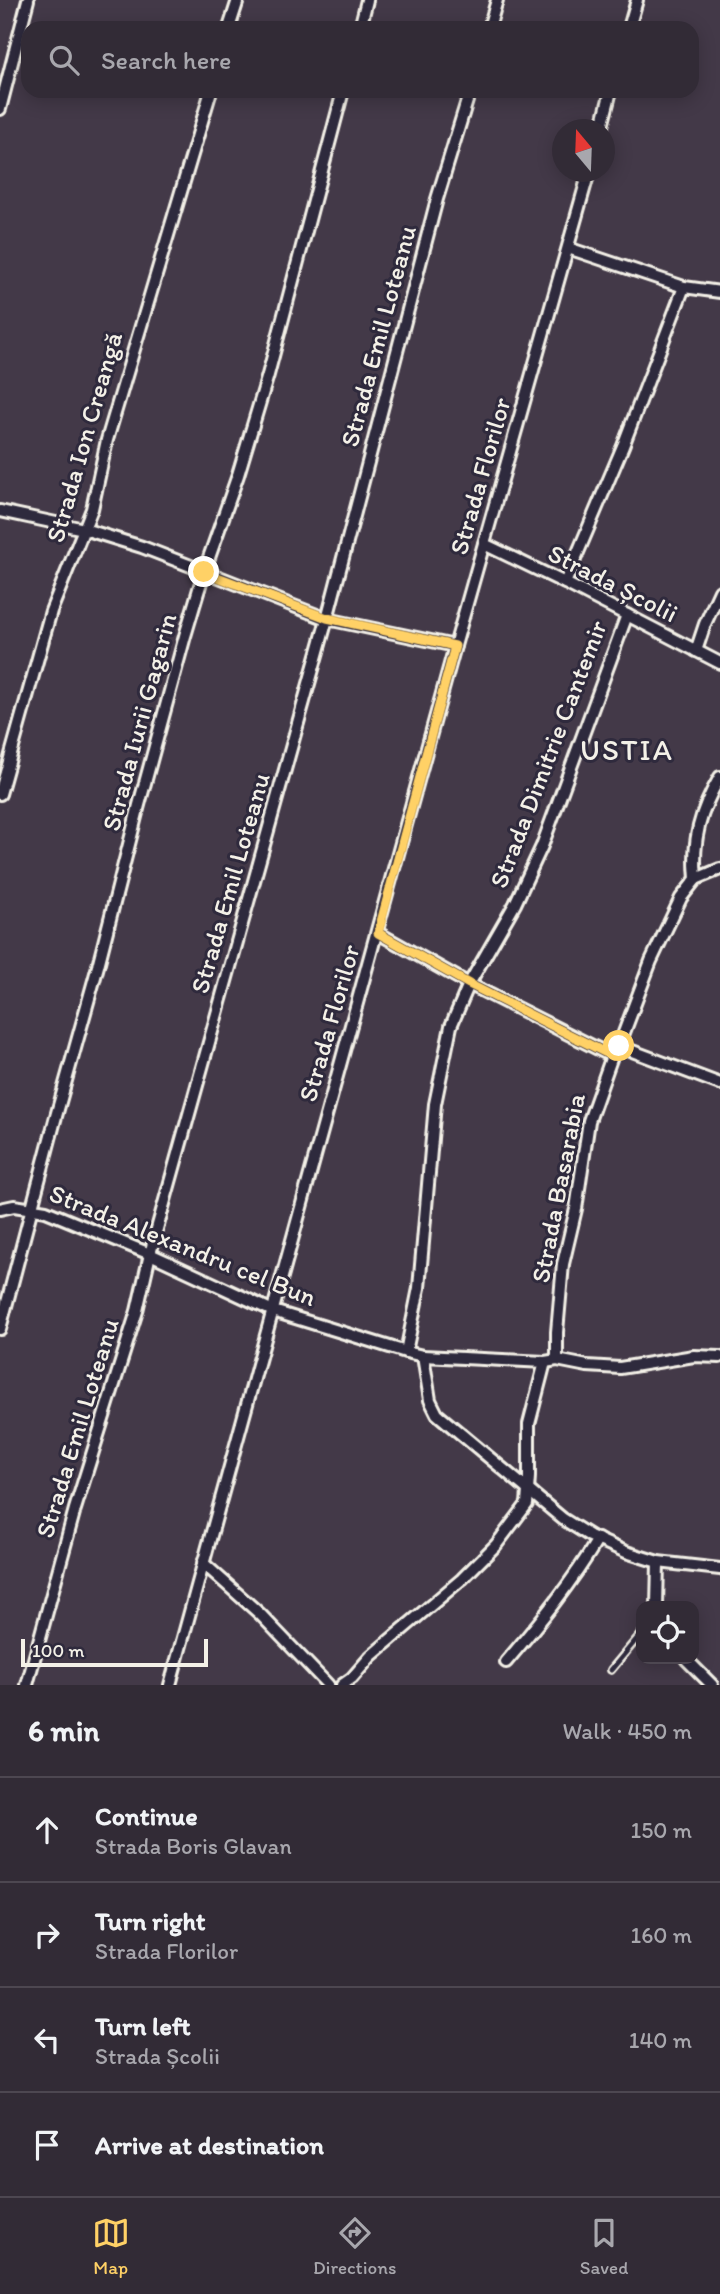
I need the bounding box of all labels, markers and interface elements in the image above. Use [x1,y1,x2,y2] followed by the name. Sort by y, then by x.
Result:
[21,21,699,98] search box
[45,41,83,79] icon: search
[101,44,231,76] text: Search here
[552,119,615,182] north arrow
[333,222,423,450] street label: Strada Emil Loteanu
[39,328,129,546] street label: Strada Ion Creangă
[442,393,518,558] street label: Strada Florilor
[543,537,683,629] street label: Strada Școlii
[188,556,219,587] route end
[95,609,184,834] street label: Strada Iurii Gagarin
[482,615,614,892] street label: Strada Dimitrie Cantemir
[580,731,674,768] district label: USTIA
[183,769,277,997] street label: Strada Emil Loteanu
[291,940,367,1105] street label: Strada Florilor
[603,1030,634,1061] route start
[524,1090,592,1285] street label: Strada Basarabia
[45,1177,321,1313] street label: Strada Alexandru cel Bun
[28,1314,126,1542] street label: Strada Emil Loteanu
[636,1601,699,1664] map controls
[636,1601,699,1664] button: locate
[21,1636,208,1668] scale bar
[32,1639,84,1662] text: 100 m
[28,1712,100,1749] text: 6 min
[562,1717,692,1745] text: Walk · 450 m
[95,1800,198,1832] text: Continue
[28,1811,66,1849] icon: ahead
[631,1816,692,1844] text: 150 m
[95,1832,292,1860] text: Strada Boris Glavan
[95,1905,206,1937] text: Turn right
[28,1916,66,1954] icon: right
[630,1921,692,1949] text: 160 m
[95,1937,238,1965] text: Strada Florilor
[95,2010,191,2042] text: Turn left
[28,2021,66,2059] icon: left
[629,2026,692,2054] text: 140 m
[95,2042,220,2070] text: Strada Școlii
[28,2126,66,2164] icon: arrive
[95,2129,324,2161] text: Arrive at destination
[92,2214,130,2279] tab: Map
[313,2214,397,2279] tab: Directions
[580,2214,628,2279] tab: Saved

